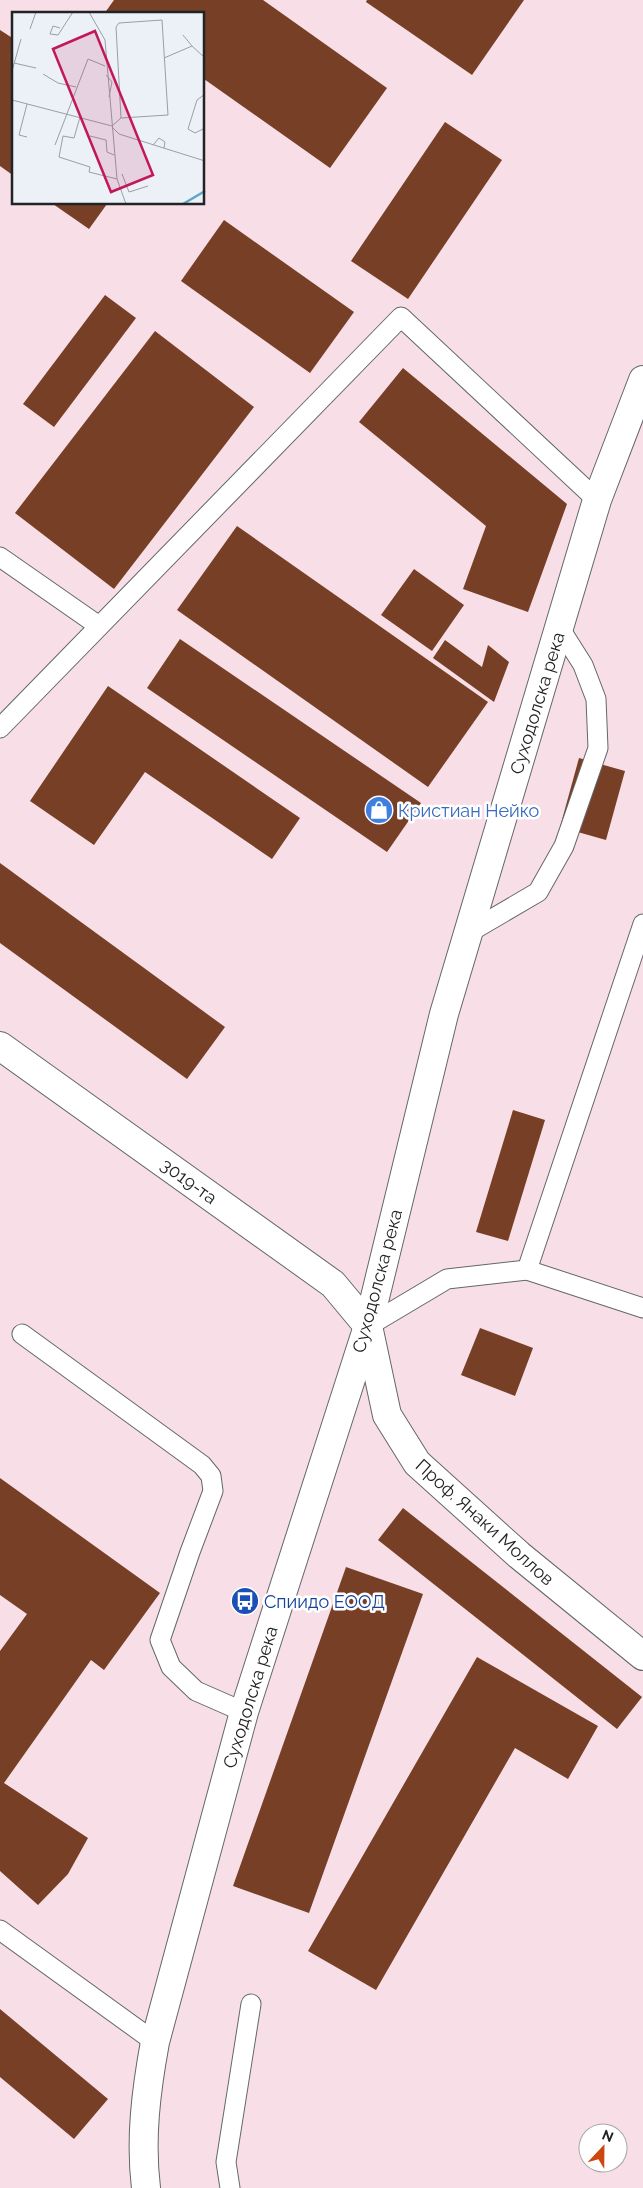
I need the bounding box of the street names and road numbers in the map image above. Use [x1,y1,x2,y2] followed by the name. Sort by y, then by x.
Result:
[505,629,569,777] street label: Суходолска река
[157,1154,221,1208] street label: 3019-та
[348,1207,406,1355] street label: Суходолска река
[412,1454,558,1590] street label: Проф. Янаки Моллов
[218,1623,282,1771] street label: Суходолска река

